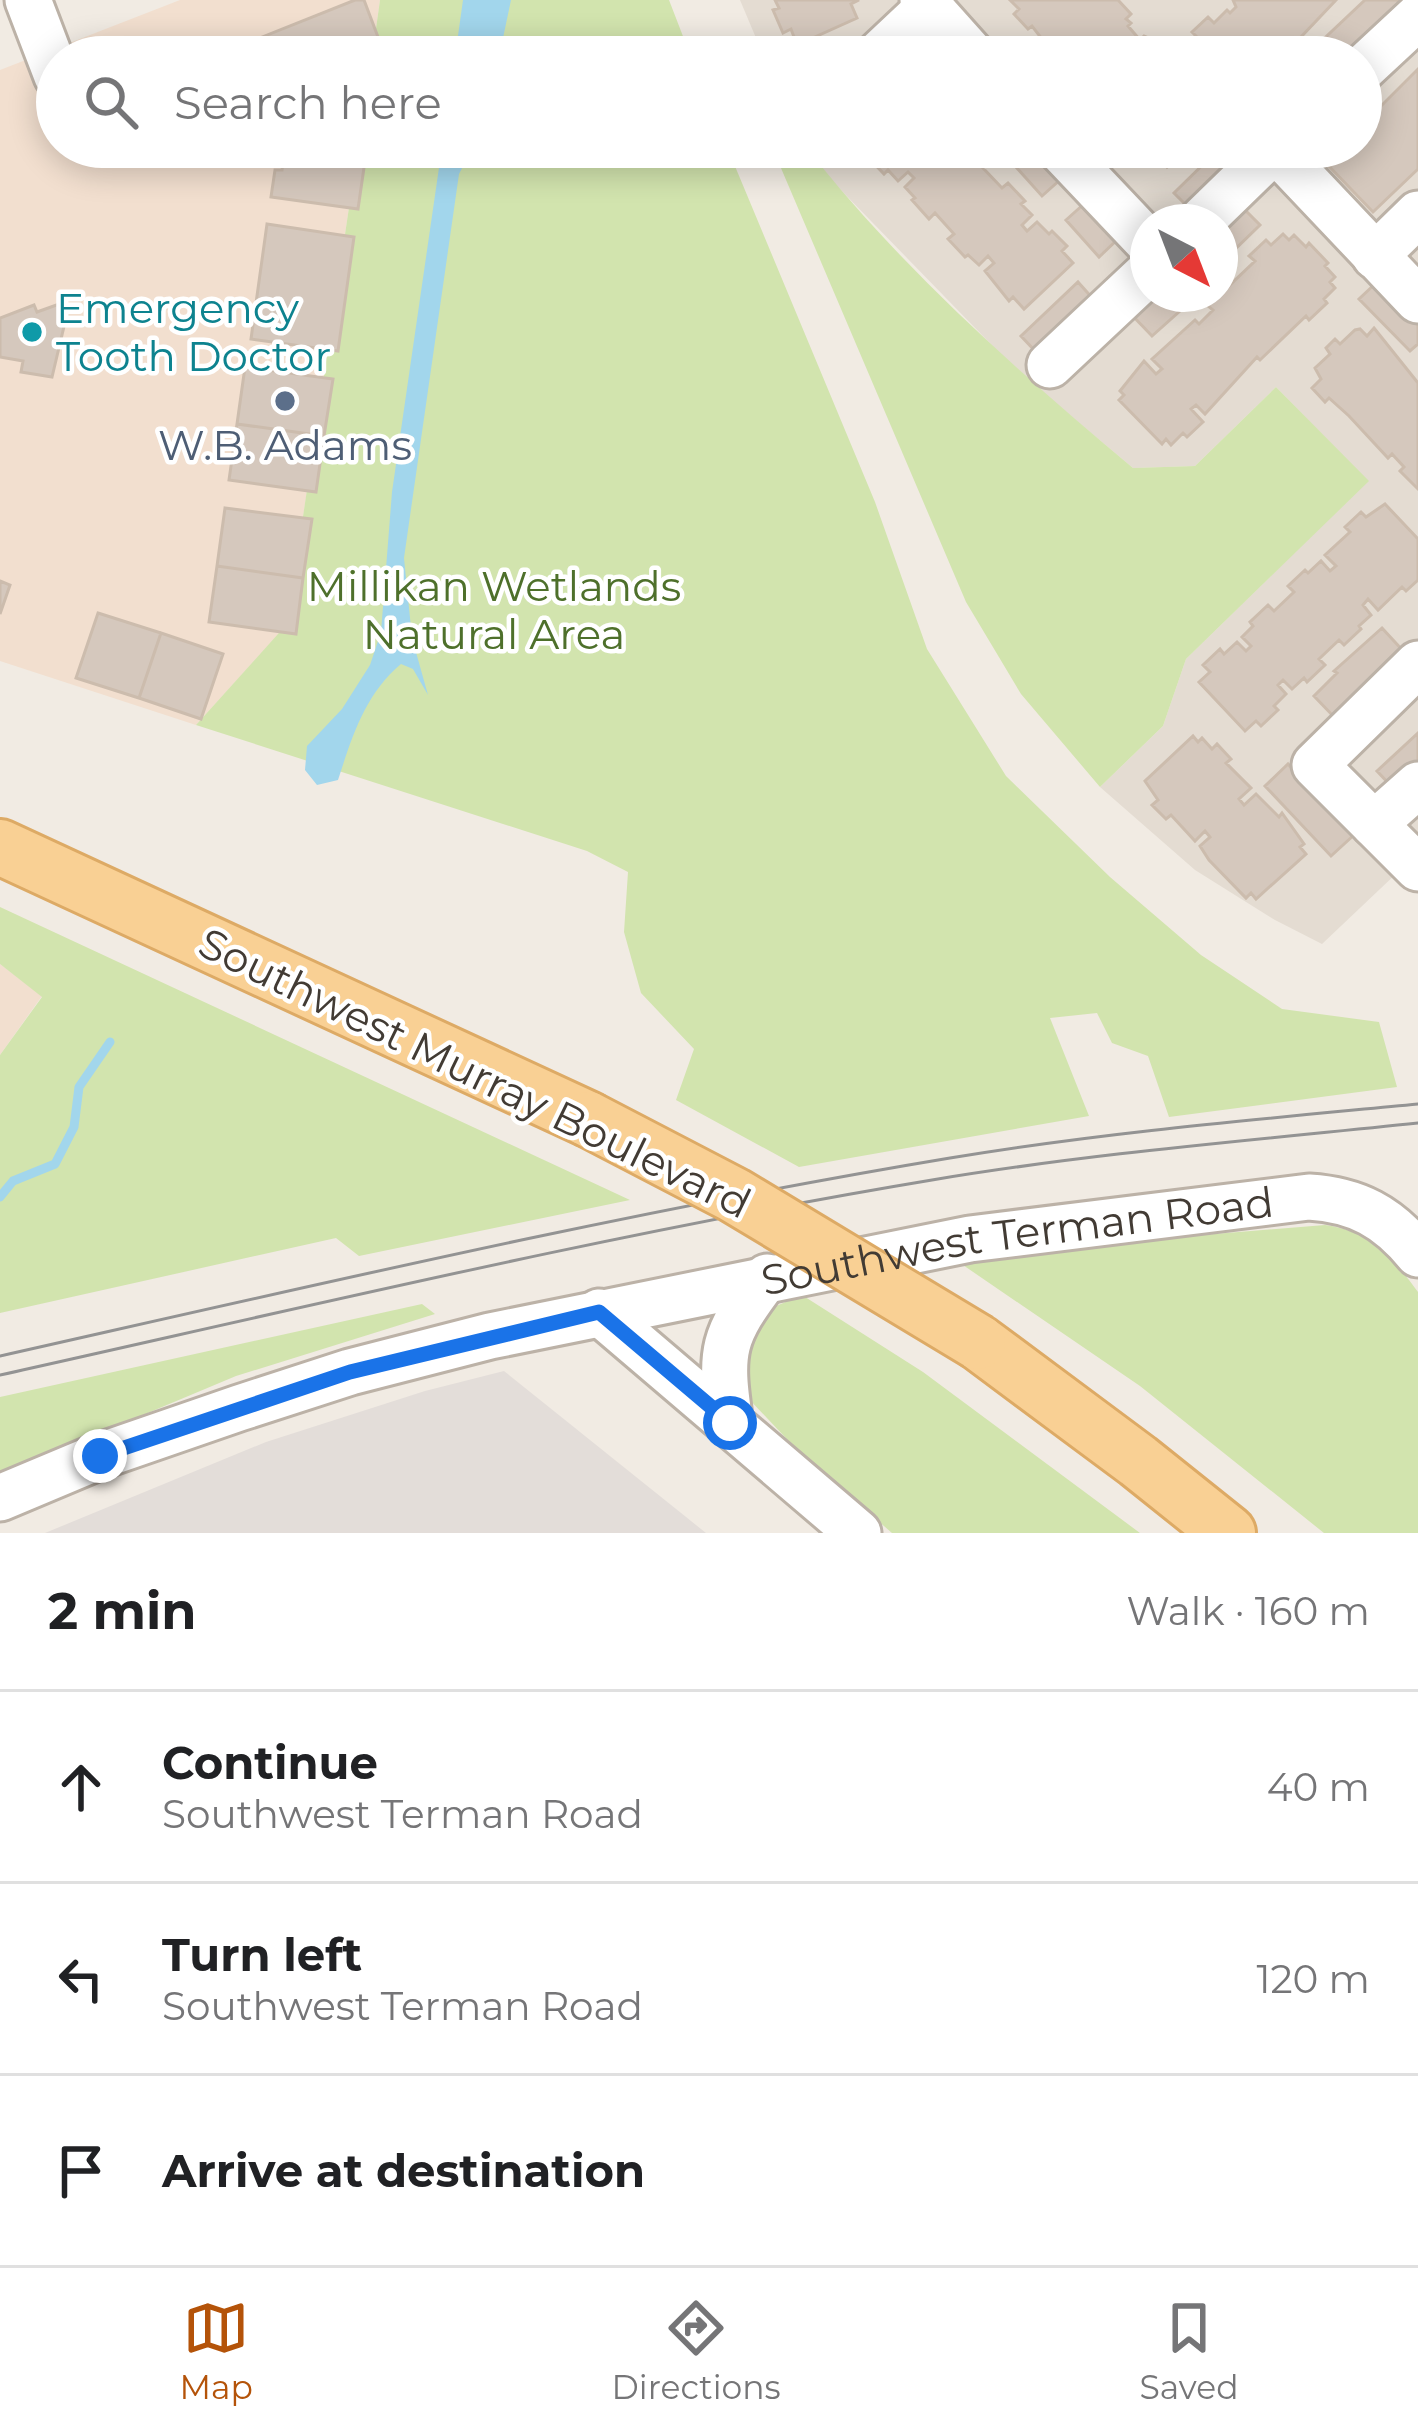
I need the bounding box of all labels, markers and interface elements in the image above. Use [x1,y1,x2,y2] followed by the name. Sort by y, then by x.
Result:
[36,36,1382,168] search box
[78,69,144,135] icon: search
[174,75,442,130] text: Search here
[1130,204,1238,312] north arrow
[56,282,331,382] place label: Emergency Tooth Doctor
[19,319,45,345] marker: Emergency Tooth Doctor
[272,388,298,414] marker: W.B. Adams
[158,419,412,471] place label: W.B. Adams
[307,560,681,660] park label: Millikan Wetlands Natural Area
[191,917,759,1229] street label: Southwest Murray Boulevard
[757,1176,1276,1307] street label: Southwest Terman Road
[703,1396,757,1450] route start
[73,1429,127,1483] route end
[48,1580,197,1642] text: 2 min
[1126,1587,1370,1635] text: Walk · 160 m
[162,1735,378,1790] text: Continue
[48,1754,114,1820] icon: ahead
[1267,1763,1370,1811] text: 40 m
[162,1790,643,1838] text: Southwest Terman Road
[162,1927,362,1982] text: Turn left
[48,1946,114,2012] icon: left
[1256,1955,1370,2003] text: 120 m
[162,1982,643,2030] text: Southwest Terman Road
[48,2138,114,2204] icon: arrive
[162,2143,645,2198] text: Arrive at destination
[179,2295,253,2407] tab: Map
[612,2295,781,2407] tab: Directions
[1139,2295,1239,2407] tab: Saved

